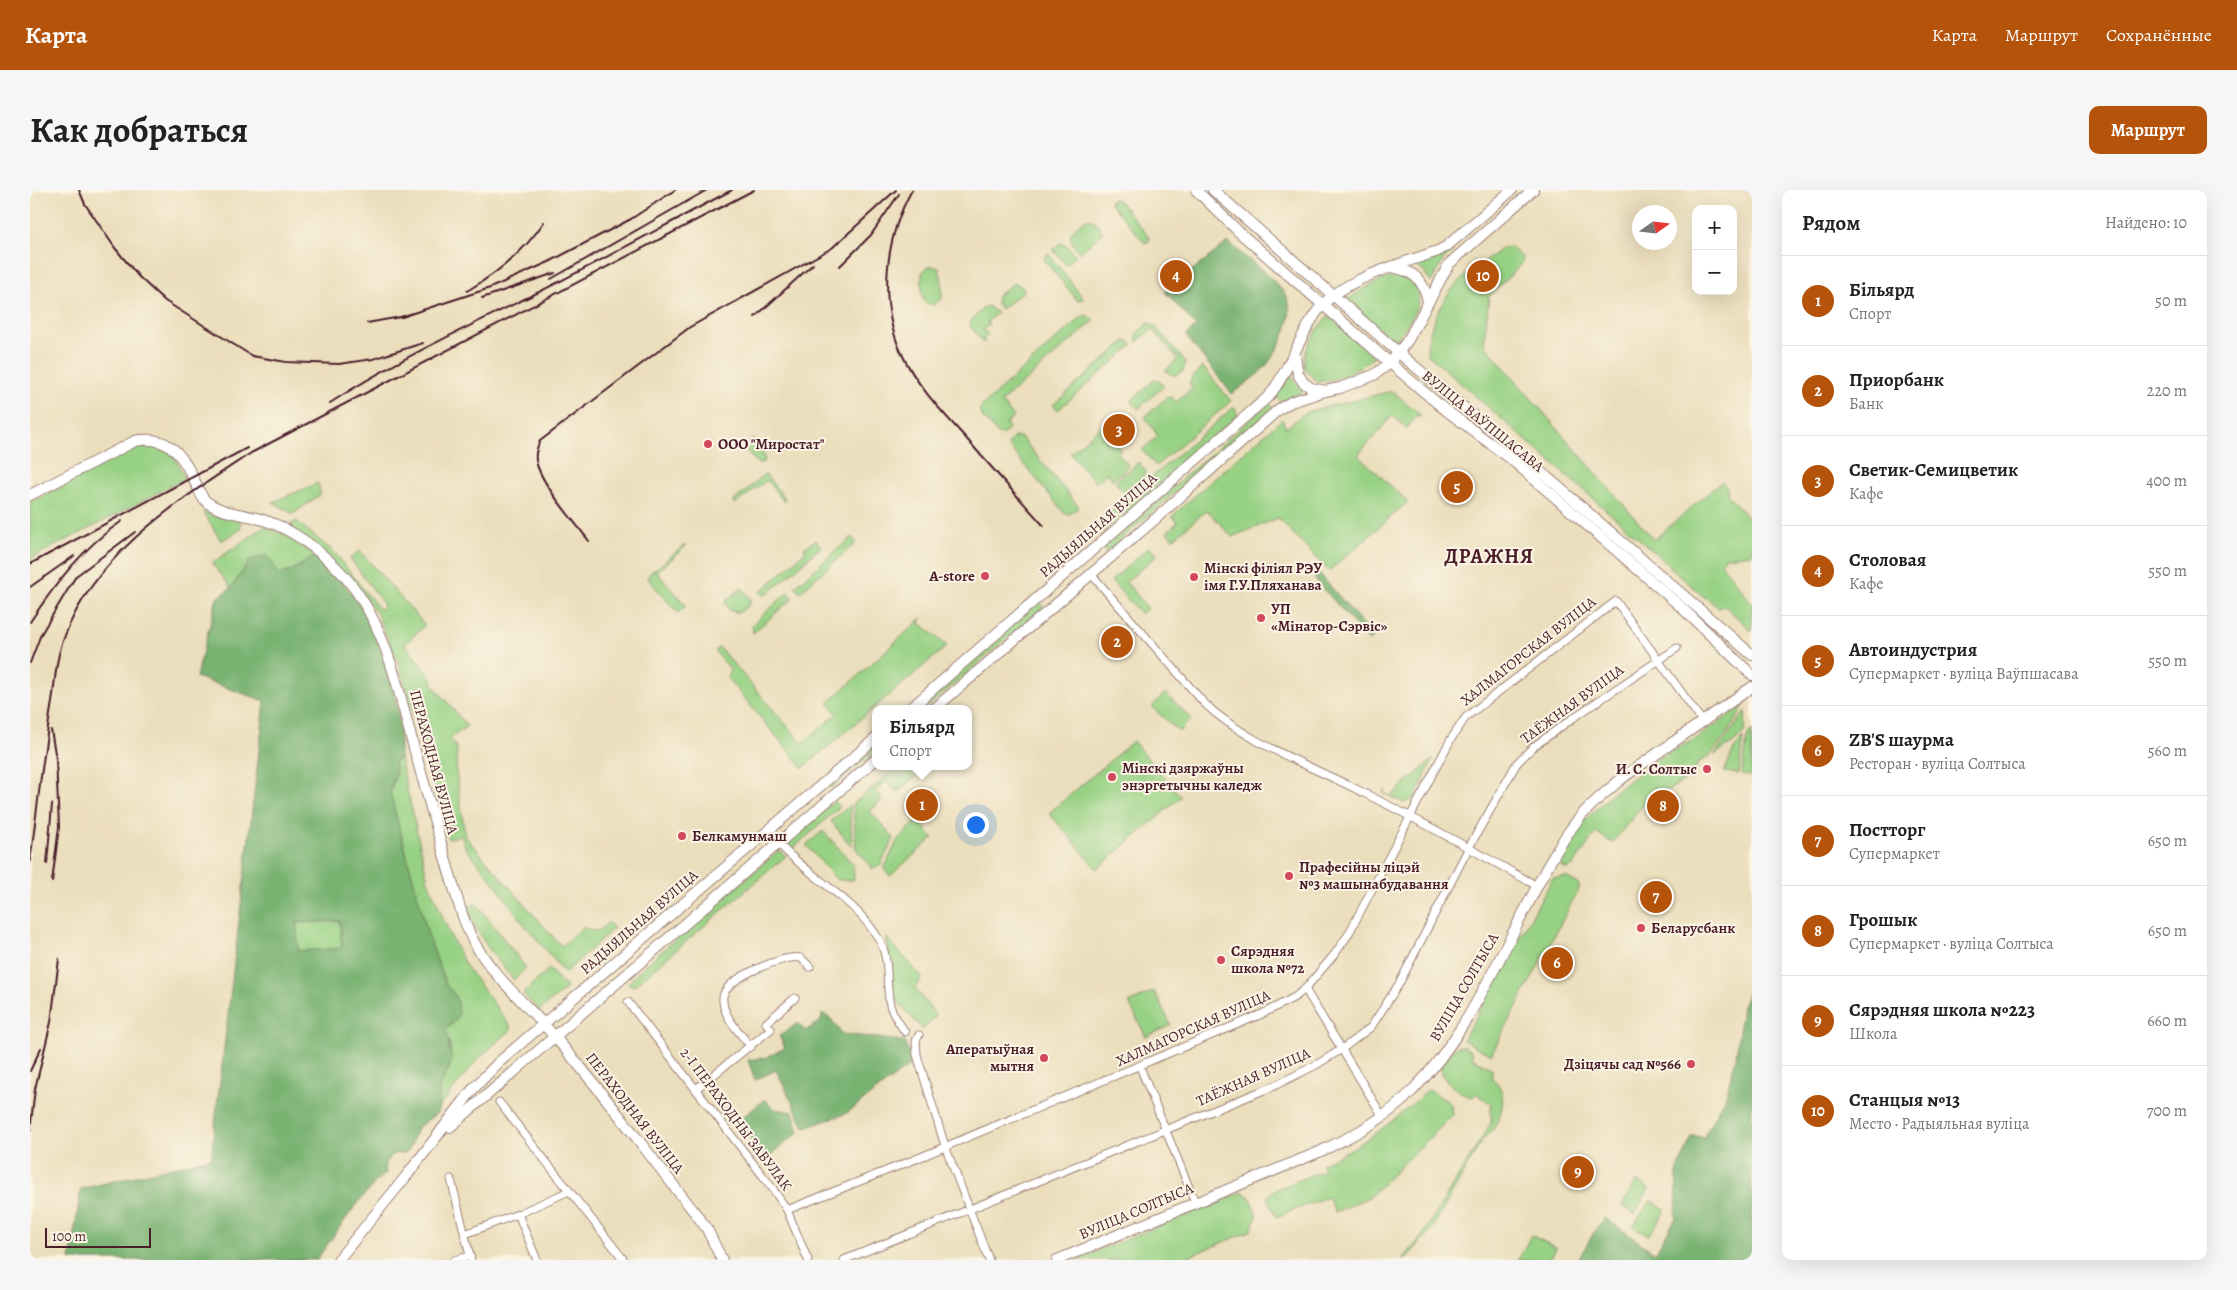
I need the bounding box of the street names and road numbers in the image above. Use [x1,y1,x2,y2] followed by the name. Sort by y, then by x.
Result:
[1418,366,1548,477] street label: ВУЛІЦА ВАЎПШАСАВА
[1035,468,1161,582] street label: РАДЫЯЛЬНАЯ ВУЛІЦА
[1456,592,1600,710] street label: ХАЛМАГОРСКАЯ ВУЛІЦА
[1516,660,1628,748] street label: ТАЁЖНАЯ ВУЛІЦА
[405,688,463,837] street label: ПЕРАХОДНАЯ ВУЛІЦА
[576,865,702,979] street label: РАДЫЯЛЬНАЯ ВУЛІЦА
[1425,929,1503,1045] street label: ВУЛІЦА СОЛТЫСА
[1113,985,1273,1071] street label: ХАЛМАГОРСКАЯ ВУЛІЦА
[676,1043,797,1195] street label: 2-І ПЕРАХОДНЫ ЗАВУЛАК
[1193,1043,1313,1111] street label: ТАЁЖНАЯ ВУЛІЦА
[581,1048,689,1178] street label: ПЕРАХОДНАЯ ВУЛІЦА
[1076,1178,1196,1244] street label: ВУЛІЦА СОЛТЫСА

